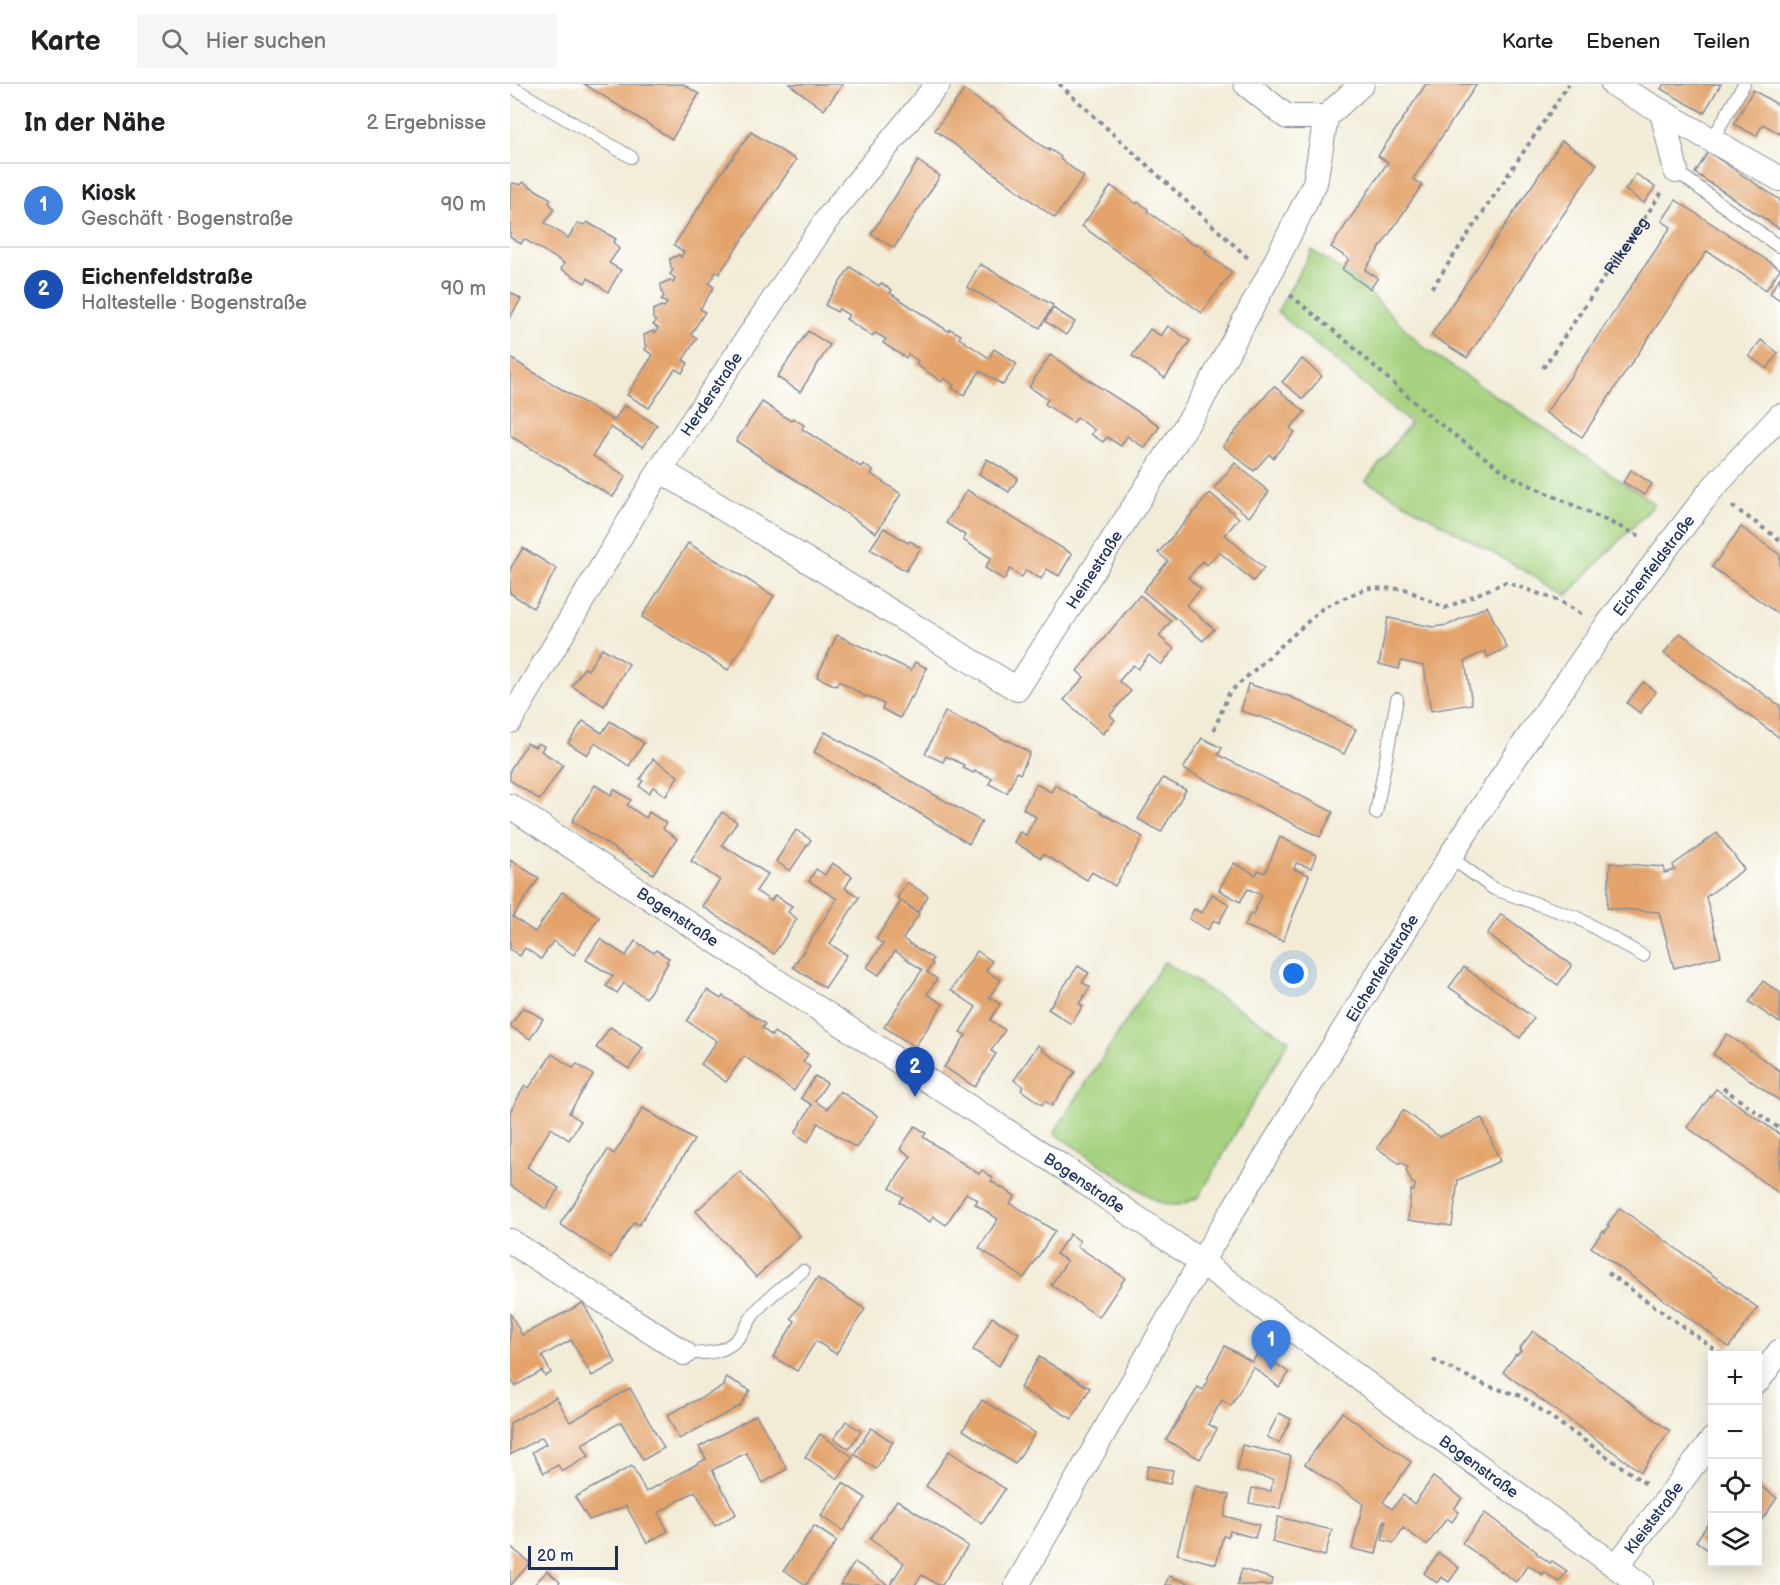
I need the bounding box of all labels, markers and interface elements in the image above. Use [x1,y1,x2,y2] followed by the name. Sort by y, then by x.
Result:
[137,14,557,68] search box
[30,25,101,58] text: Karte
[158,25,191,58] icon: search
[206,28,326,55] text: Hier suchen
[1502,29,1553,54] text: Karte
[1586,29,1660,54] text: Ebenen
[1693,29,1750,54] text: Teilen
[24,108,166,139] text: In der Nähe
[366,111,486,135] text: 2 Ergebnisse
[81,180,136,207] text: Kiosk
[39,193,48,217] text: 1
[441,193,486,217] text: 90 m
[81,207,293,231] text: Geschäft · Bogenstraße
[1601,214,1653,279] street label: Rilkeweg
[81,264,253,291] text: Eichenfeldstraße
[38,277,49,301] text: 2
[441,277,486,301] text: 90 m
[81,291,307,315] text: Haltestelle · Bogenstraße
[677,349,747,440] street label: Herderstraße
[1610,511,1700,620] street label: Eichenfeldstraße
[1063,527,1127,613] street label: Heinestraße
[633,884,722,952] street label: Bogenstraße
[1343,911,1424,1026] street label: Eichenfeldstraße
[1279,959,1308,988] your location
[896,1048,934,1097] pin: 2
[1040,1150,1128,1218] street label: Bogenstraße
[1252,1320,1290,1370] pin: 1
[1708,1351,1762,1567] map controls
[1708,1351,1762,1405] button: +
[1708,1405,1762,1459] button: −
[1435,1432,1522,1503] street label: Bogenstraße
[1708,1459,1762,1513] button: locate
[1621,1478,1688,1558] street label: Kleiststraße
[1708,1513,1762,1567] button: layers
[528,1543,618,1570] scale bar
[537,1547,573,1566] text: 20 m

